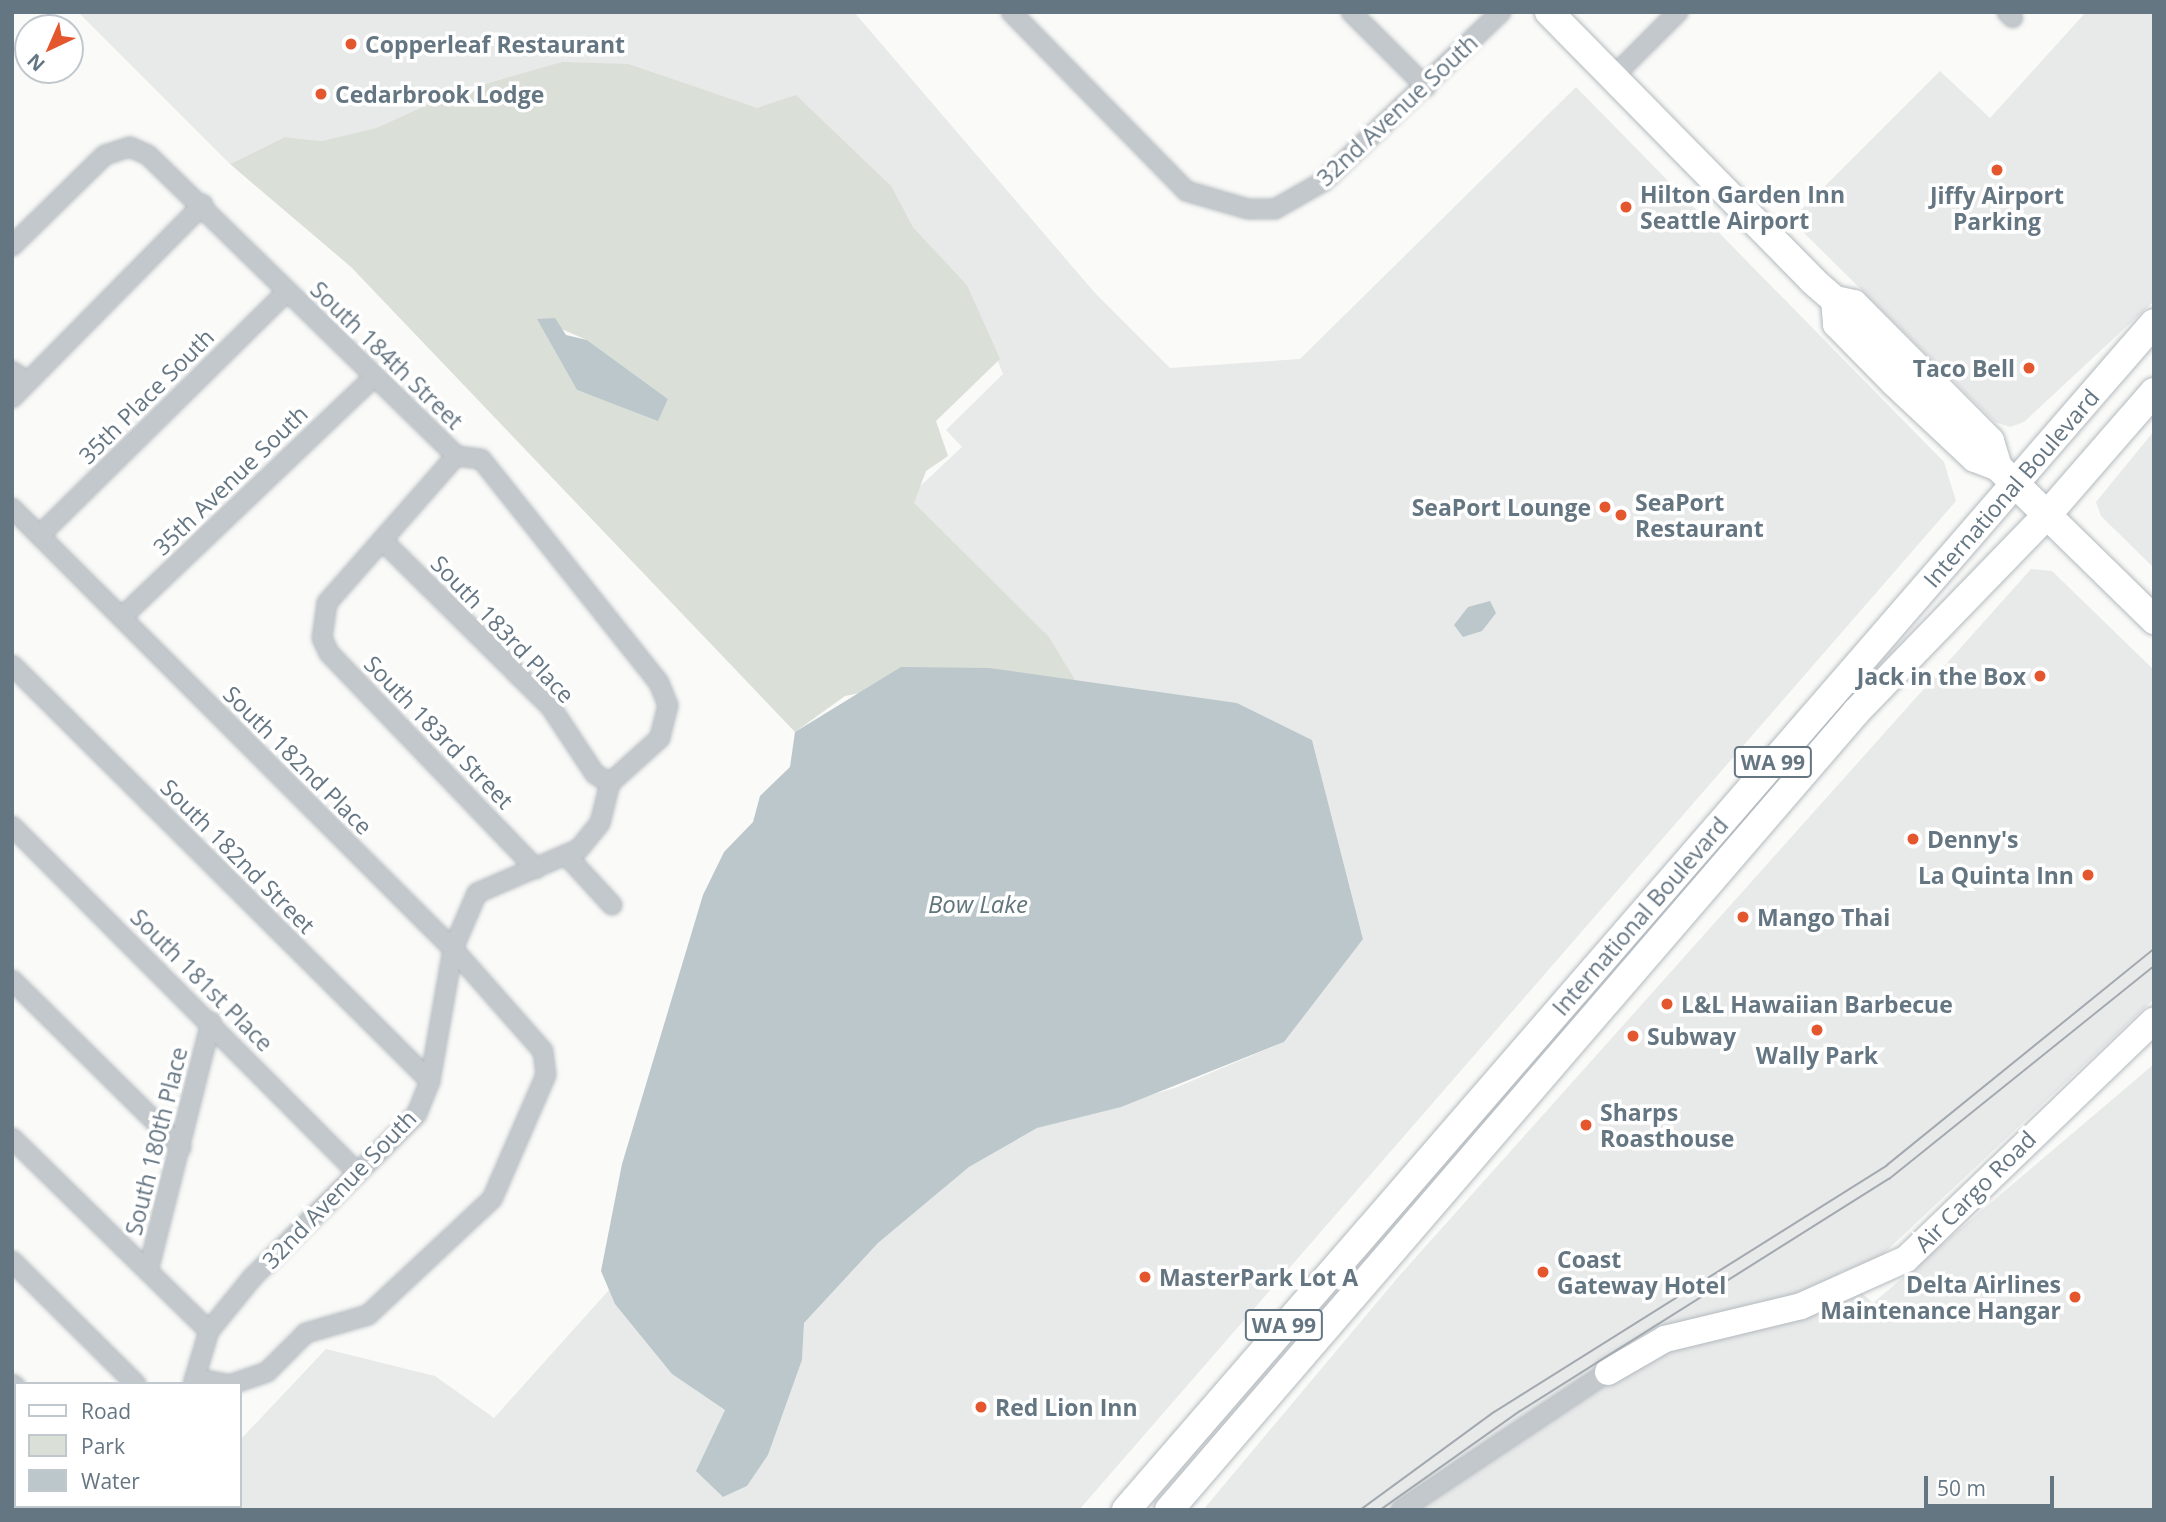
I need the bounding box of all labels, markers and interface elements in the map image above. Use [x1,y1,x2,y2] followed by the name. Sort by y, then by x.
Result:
[14,14,84,84] north arrow
[1311,29,1483,191] street label: 32nd Avenue South
[365,30,625,58] place label: Copperleaf Restaurant
[343,36,359,52] marker: Copperleaf Restaurant
[21,48,50,77] text: N
[335,80,544,108] place label: Cedarbrook Lodge
[313,86,329,102] marker: Cedarbrook Lodge
[1989,162,2005,178] marker: Jiffy Airport Parking
[1640,180,1845,234] place label: Hilton Garden Inn Seattle Airport
[1930,181,2064,235] place label: Jiffy Airport Parking
[1618,199,1634,215] marker: Hilton Garden Inn Seattle Airport
[305,275,469,435] street label: South 184th Street
[73,323,219,469] street label: 35th Place South
[1913,354,2015,382] place label: Taco Bell
[2021,360,2037,376] marker: Taco Bell
[1917,383,2105,593] street label: International Boulevard
[147,399,313,561] street label: 35th Avenue South
[1635,488,1764,542] place label: SeaPort Restaurant
[1412,493,1591,521] place label: SeaPort Lounge
[1597,499,1613,515] marker: SeaPort Lounge
[1613,507,1629,523] marker: SeaPort Restaurant
[426,550,580,708] street label: South 183rd Place
[359,650,519,814] street label: South 183rd Street
[1857,662,2026,690] place label: Jack in the Box
[2032,668,2048,684] marker: Jack in the Box
[218,680,378,840] street label: South 182nd Place
[1733,744,1813,780] road number: WA 99
[155,773,321,939] street label: South 182nd Street
[1546,811,1734,1021] street label: International Boulevard
[1927,825,2018,853] place label: Denny's
[1905,831,1921,847] marker: Denny's
[1918,861,2074,889] place label: La Quinta Inn
[2080,867,2096,883] marker: La Quinta Inn
[928,890,1028,918] water label: Bow Lake
[125,903,279,1057] street label: South 181st Place
[1757,903,1890,931] place label: Mango Thai
[1735,909,1751,925] marker: Mango Thai
[1681,990,1953,1018] place label: L&L Hawaiian Barbecue
[1659,996,1675,1012] marker: L&L Hawaiian Barbecue
[1647,1022,1736,1050] place label: Subway
[1809,1022,1825,1038] marker: Wally Park
[1625,1028,1641,1044] marker: Subway
[1756,1041,1878,1069] place label: Wally Park
[119,1044,193,1238] street label: South 180th Place
[1600,1098,1734,1152] place label: Sharps Roasthouse
[256,1104,422,1274] street label: 32nd Avenue South
[1578,1117,1594,1133] marker: Sharps Roasthouse
[1909,1125,2041,1257] street label: Air Cargo Road
[1557,1245,1726,1299] place label: Coast Gateway Hotel
[1159,1263,1358,1291] place label: MasterPark Lot A
[1535,1264,1551,1280] marker: Coast Gateway Hotel
[1137,1269,1153,1285] marker: MasterPark Lot A
[1820,1270,2061,1324] place label: Delta Airlines Maintenance Hangar
[2067,1289,2083,1305] marker: Delta Airlines Maintenance Hangar
[1244,1308,1324,1342] road number: WA 99
[14,1382,242,1508] legend
[995,1393,1137,1421] place label: Red Lion Inn
[81,1397,131,1425] text: Road
[973,1399,989,1415] marker: Red Lion Inn
[81,1432,125,1460] text: Park
[1928,1462,2058,1506] scale bar
[81,1467,140,1495] text: Water
[1937,1474,1986,1502] text: 50 m

